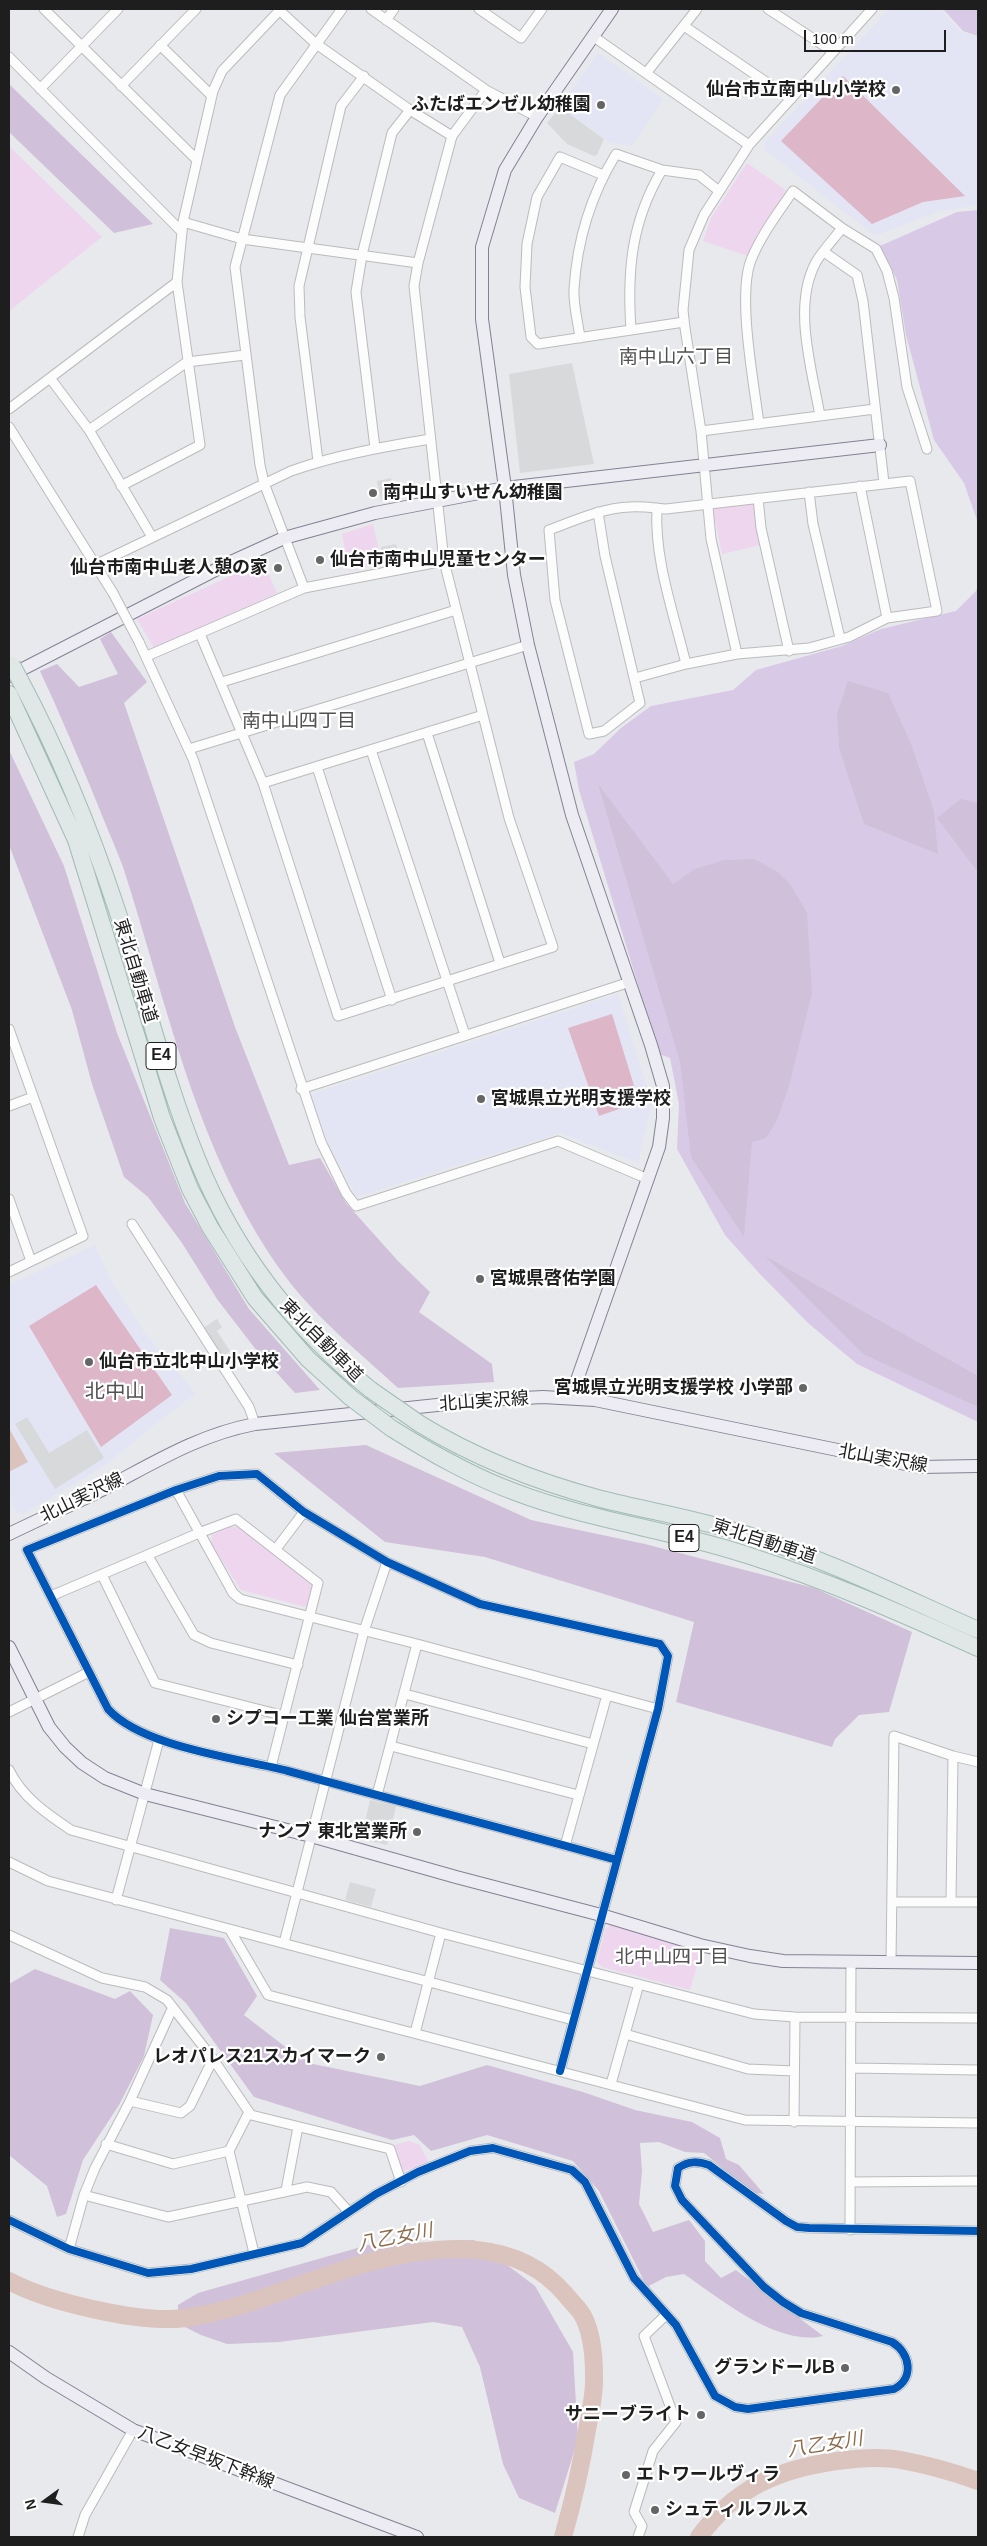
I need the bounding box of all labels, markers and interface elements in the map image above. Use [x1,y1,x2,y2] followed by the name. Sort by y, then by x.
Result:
[807,20,950,52] scale bar
[812,30,854,47] text: 100 m
[706,79,886,101] place label: 仙台市立南中山小学校
[890,84,902,96] marker: 仙台市立南中山小学校
[411,94,591,116] place label: ふたばエンゼル幼稚園
[595,99,607,111] marker: ふたばエンゼル幼稚園
[619,347,733,369] district label: 南中山六丁目
[383,482,563,504] place label: 南中山すいせん幼稚園
[367,487,379,499] marker: 南中山すいせん幼稚園
[330,549,546,571] place label: 仙台市南中山児童センター
[314,554,326,566] marker: 仙台市南中山児童センター
[70,557,268,579] place label: 仙台市南中山老人憩の家
[272,562,284,574] marker: 仙台市南中山老人憩の家
[242,711,356,733] district label: 南中山四丁目
[109,916,161,1026] street label: 東北自動車道
[146,1042,176,1070] road number: E4
[491,1088,671,1110] place label: 宮城県立光明支援学校
[475,1093,487,1105] marker: 宮城県立光明支援学校
[490,1268,616,1290] place label: 宮城県啓佑学園
[474,1273,486,1285] marker: 宮城県啓佑学園
[275,1295,367,1387] street label: 東北自動車道
[99,1351,279,1373] place label: 仙台市立北中山小学校
[83,1356,95,1368] marker: 仙台市立北中山小学校
[554,1377,793,1399] place label: 宮城県立光明支援学校 小学部
[85,1380,145,1404] district label: 北中山
[797,1382,809,1394] marker: 宮城県立光明支援学校 小学部
[438,1388,530,1416] street label: 北山実沢線
[837,1441,929,1477] street label: 北山実沢線
[37,1469,127,1527] street label: 北山実沢線
[709,1515,819,1569] street label: 東北自動車道
[669,1525,699,1552] road number: E4
[226,1708,429,1730] place label: シプコー工業 仙台営業所
[210,1713,222,1725] marker: シプコー工業 仙台営業所
[258,1821,407,1843] place label: ナンブ 東北営業所
[411,1826,423,1838] marker: ナンブ 東北営業所
[615,1947,729,1969] district label: 北中山四丁目
[153,2046,371,2068] place label: レオパレス21スカイマーク
[375,2051,387,2063] marker: レオパレス21スカイマーク
[356,2220,434,2256] water label: 八乙女川
[714,2357,835,2379] place label: グランドールB
[839,2362,851,2374] marker: グランドールB
[565,2404,691,2426] place label: サニーブライト
[695,2409,707,2421] marker: サニーブライト
[135,2422,277,2494] street label: 八乙女早坂下幹線
[786,2428,864,2462] water label: 八乙女川
[636,2464,780,2486] place label: エトワールヴィラ
[620,2469,632,2481] marker: エトワールヴィラ
[20,2476,70,2526] north arrow
[21,2498,39,2511] text: N
[665,2499,809,2521] place label: シュティルフルス
[649,2504,661,2516] marker: シュティルフルス

